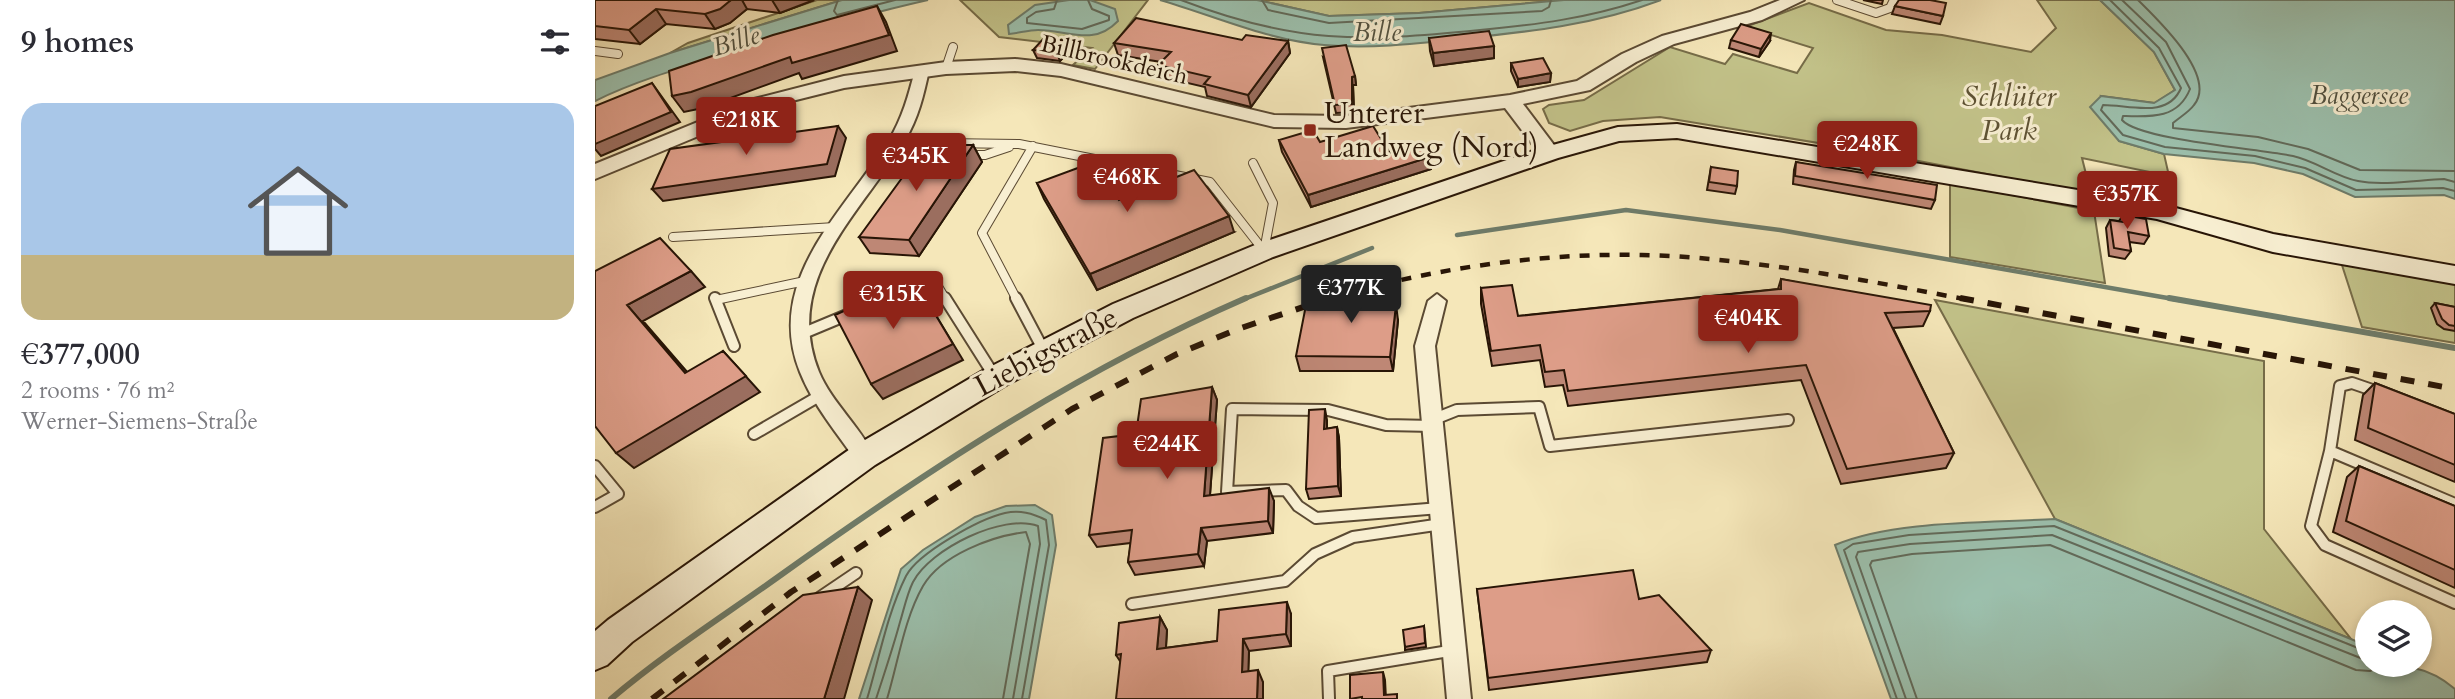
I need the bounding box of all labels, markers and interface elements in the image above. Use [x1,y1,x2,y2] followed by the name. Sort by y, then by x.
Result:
[1353,15,1402,50] water label: Bille
[708,17,765,65] water label: Bille
[21,22,134,63] text: 9 homes
[536,23,574,61] icon: filters
[1037,27,1191,93] street label: Billbrookdeich
[1962,76,2057,151] park label: Schlüter Park
[2310,78,2409,113] water label: Baggersee
[1324,93,1538,168] place label: Unterer Landweg (Nord)
[697,97,795,157] pin: €218K
[712,104,780,135] text: €218K
[1302,122,1318,138] marker: Unterer Landweg (Nord)
[1818,122,1916,181] pin: €248K
[1833,128,1901,159] text: €248K
[867,134,965,193] pin: €345K
[882,140,950,171] text: €345K
[235,148,361,274] icon: home
[1078,154,1176,214] pin: €468K
[1093,161,1161,192] text: €468K
[2078,172,2176,231] pin: €357K
[2093,178,2161,209] text: €357K
[1302,266,1400,325] pin: €377K
[844,272,942,331] pin: €315K
[1317,272,1385,303] text: €377K
[859,278,927,309] text: €315K
[1699,296,1797,355] pin: €404K
[967,297,1125,407] street label: Liebigstraße
[1714,302,1782,333] text: €404K
[21,334,140,375] text: €377,000
[21,375,174,406] text: 2 rooms · 76 m²
[21,406,258,437] text: Werner-Siemens-Straße
[1118,421,1216,481] pin: €244K
[1133,428,1201,459] text: €244K
[2355,600,2432,677] map controls
[2355,600,2432,677] button: layers

